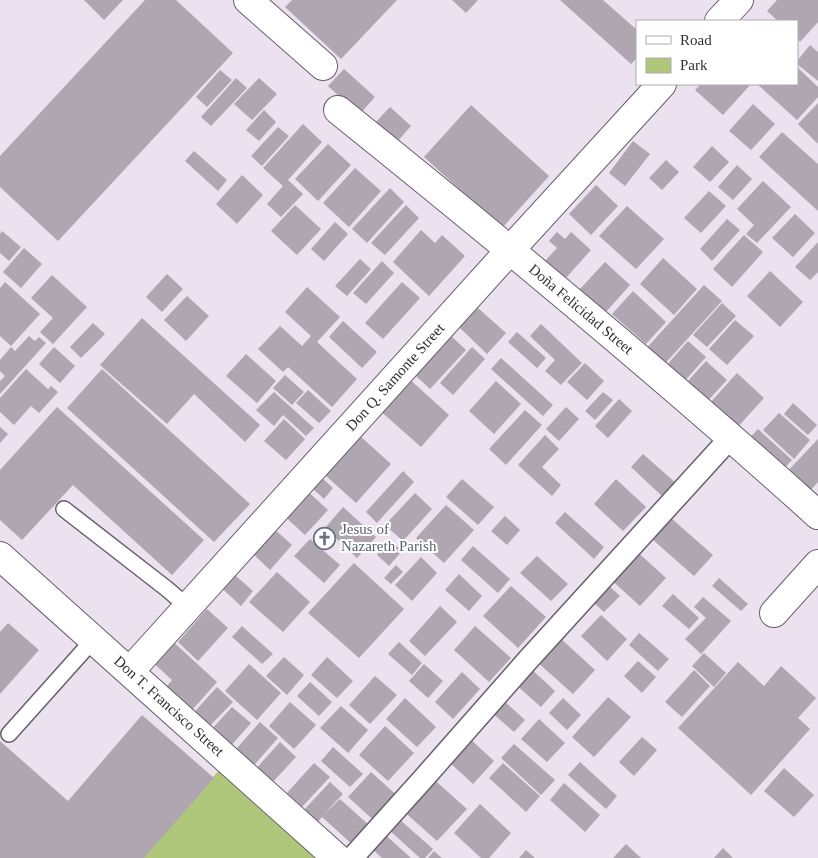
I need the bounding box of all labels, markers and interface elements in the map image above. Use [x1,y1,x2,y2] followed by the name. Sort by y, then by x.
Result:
[636,20,798,85] legend
[680,32,712,48] text: Road
[680,57,708,73] text: Park
[526,261,637,358] street label: Doña Felicidad Street
[342,319,448,434] street label: Don Q. Samonte Street
[341,521,437,554] place label: Jesus of Nazareth Parish
[313,526,337,550] church icon: Jesus of Nazareth Parish
[111,653,228,760] street label: Don T. Francisco Street

